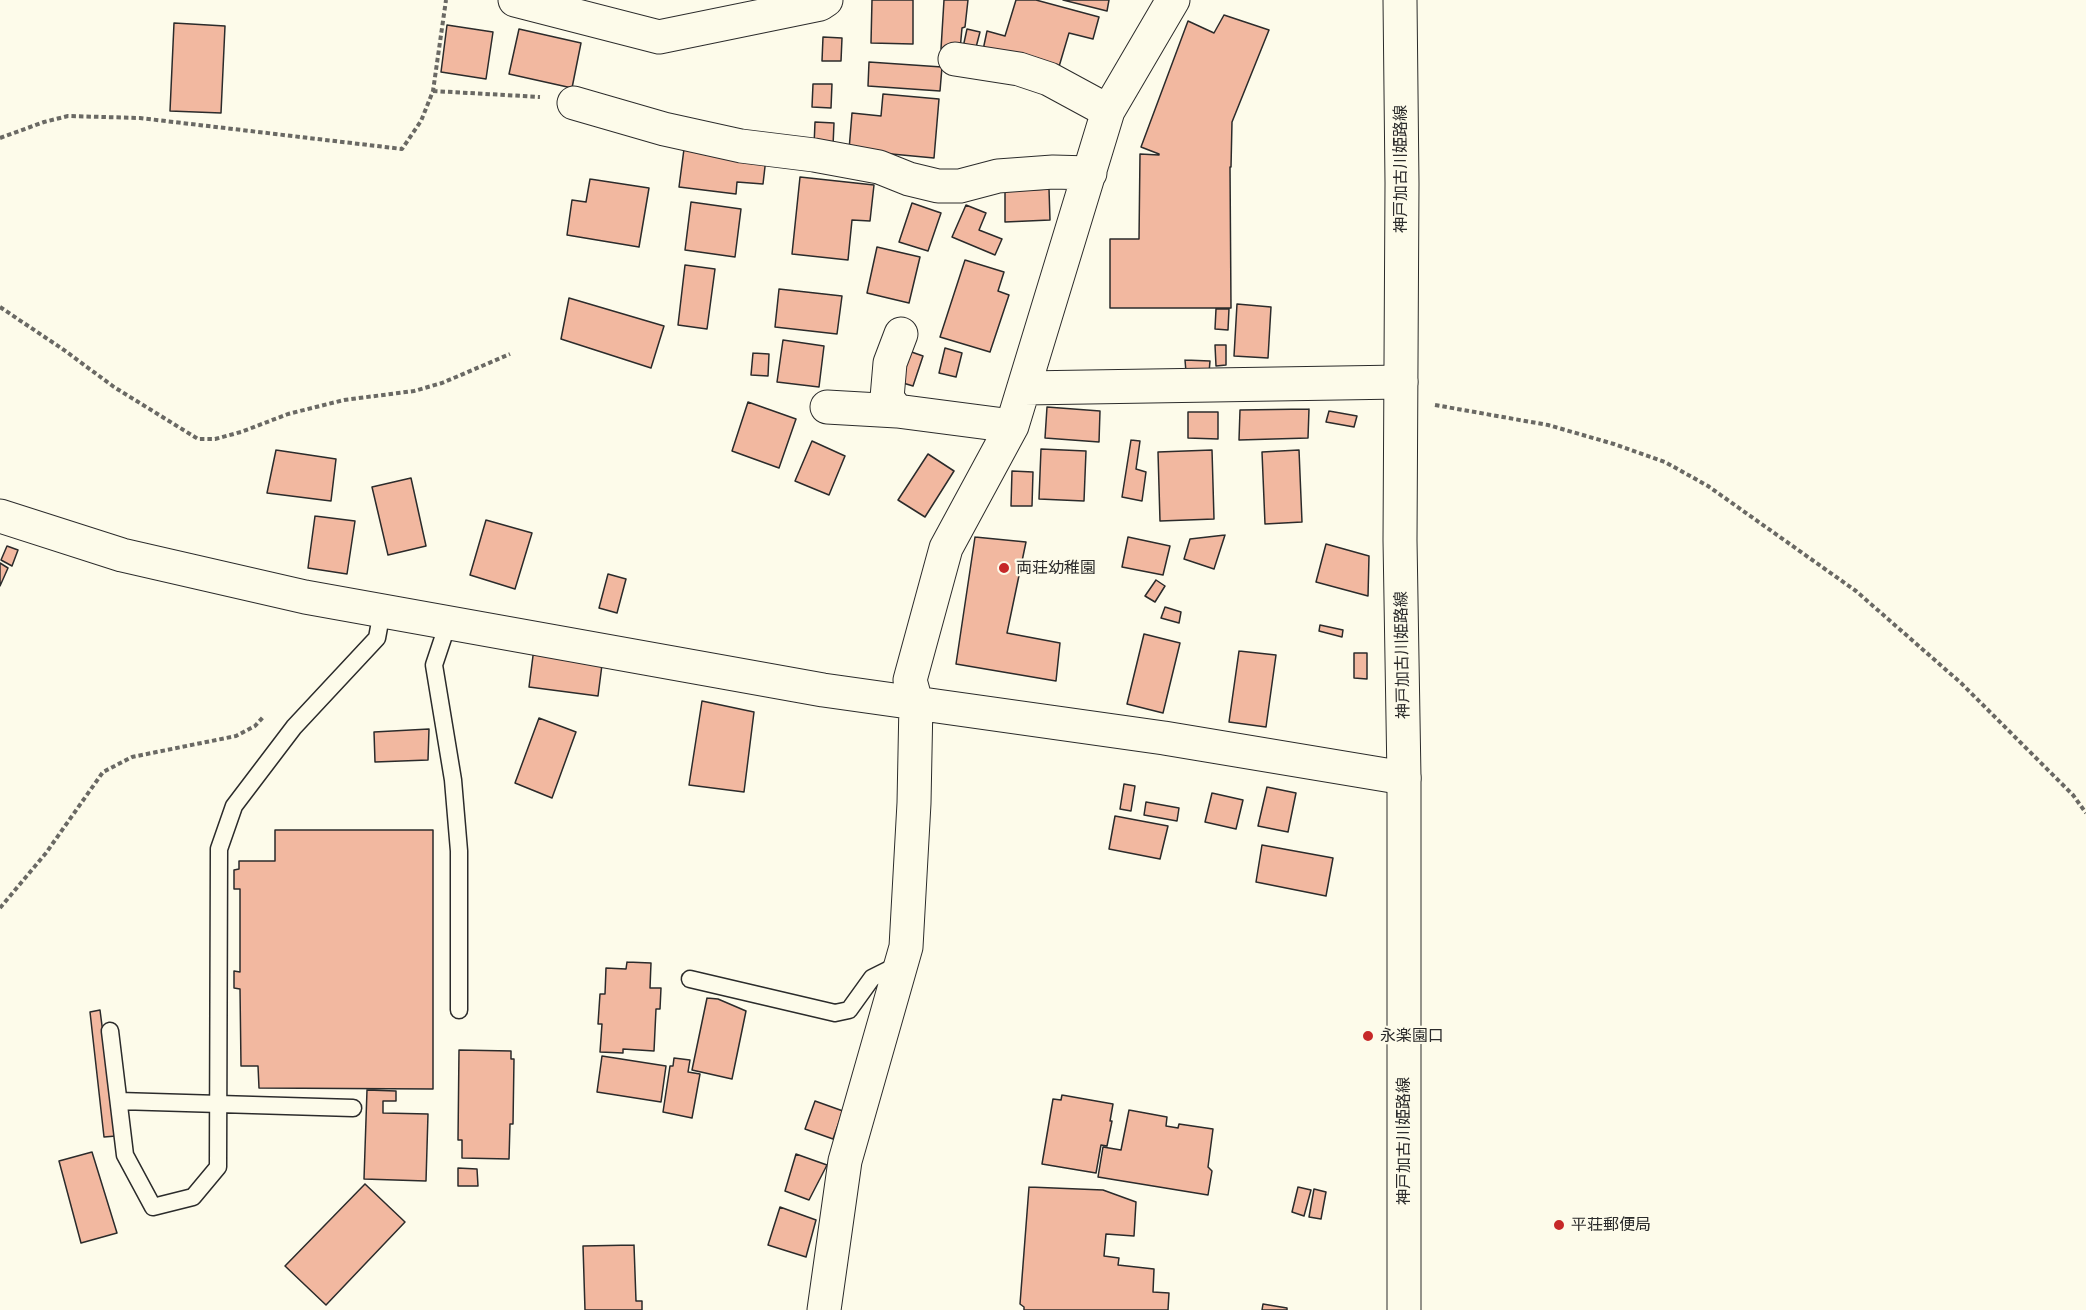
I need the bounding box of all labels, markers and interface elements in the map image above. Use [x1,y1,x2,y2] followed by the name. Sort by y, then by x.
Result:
[1391,105,1411,233] street label: 神戸加古川姫路線
[1016,558,1096,578] place label: 両荘幼稚園
[997,561,1011,575] marker: 両荘幼稚園
[1391,591,1413,719] street label: 神戸加古川姫路線
[1380,1026,1444,1046] place label: 永楽園口
[1361,1029,1375,1043] marker: 永楽園口
[1394,1077,1414,1205] street label: 神戸加古川姫路線
[1571,1215,1651,1235] place label: 平荘郵便局
[1552,1218,1566,1232] marker: 平荘郵便局

